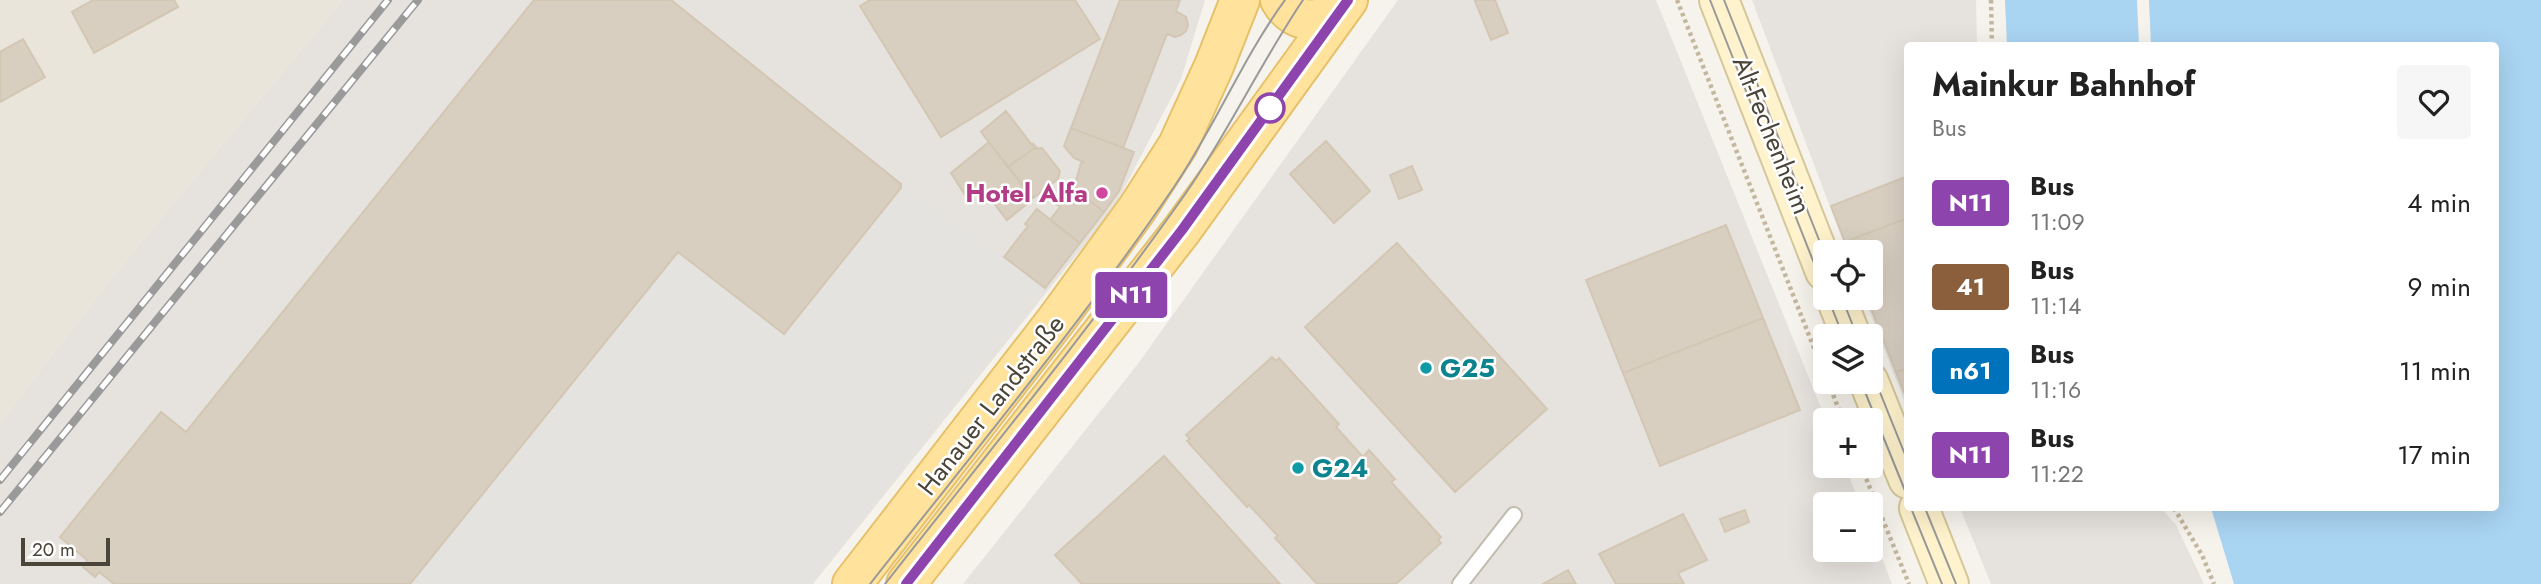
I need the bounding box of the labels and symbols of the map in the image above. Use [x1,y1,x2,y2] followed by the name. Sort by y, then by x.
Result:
[1723,50,1821,220] street label: Alt-Fechenheim
[1255,93,1285,123] unlabelled marker
[965,174,1088,212] place label: Hotel Alfa
[1094,185,1110,201] marker: Hotel Alfa
[1091,272,1171,318] line badge: N11
[908,307,1074,503] street label: Hanauer Landstraße
[1440,349,1495,387] place label: G25
[1418,360,1434,376] marker: G25
[1312,449,1368,487] place label: G24
[1290,460,1306,476] marker: G24
[21,535,110,567] scale bar

